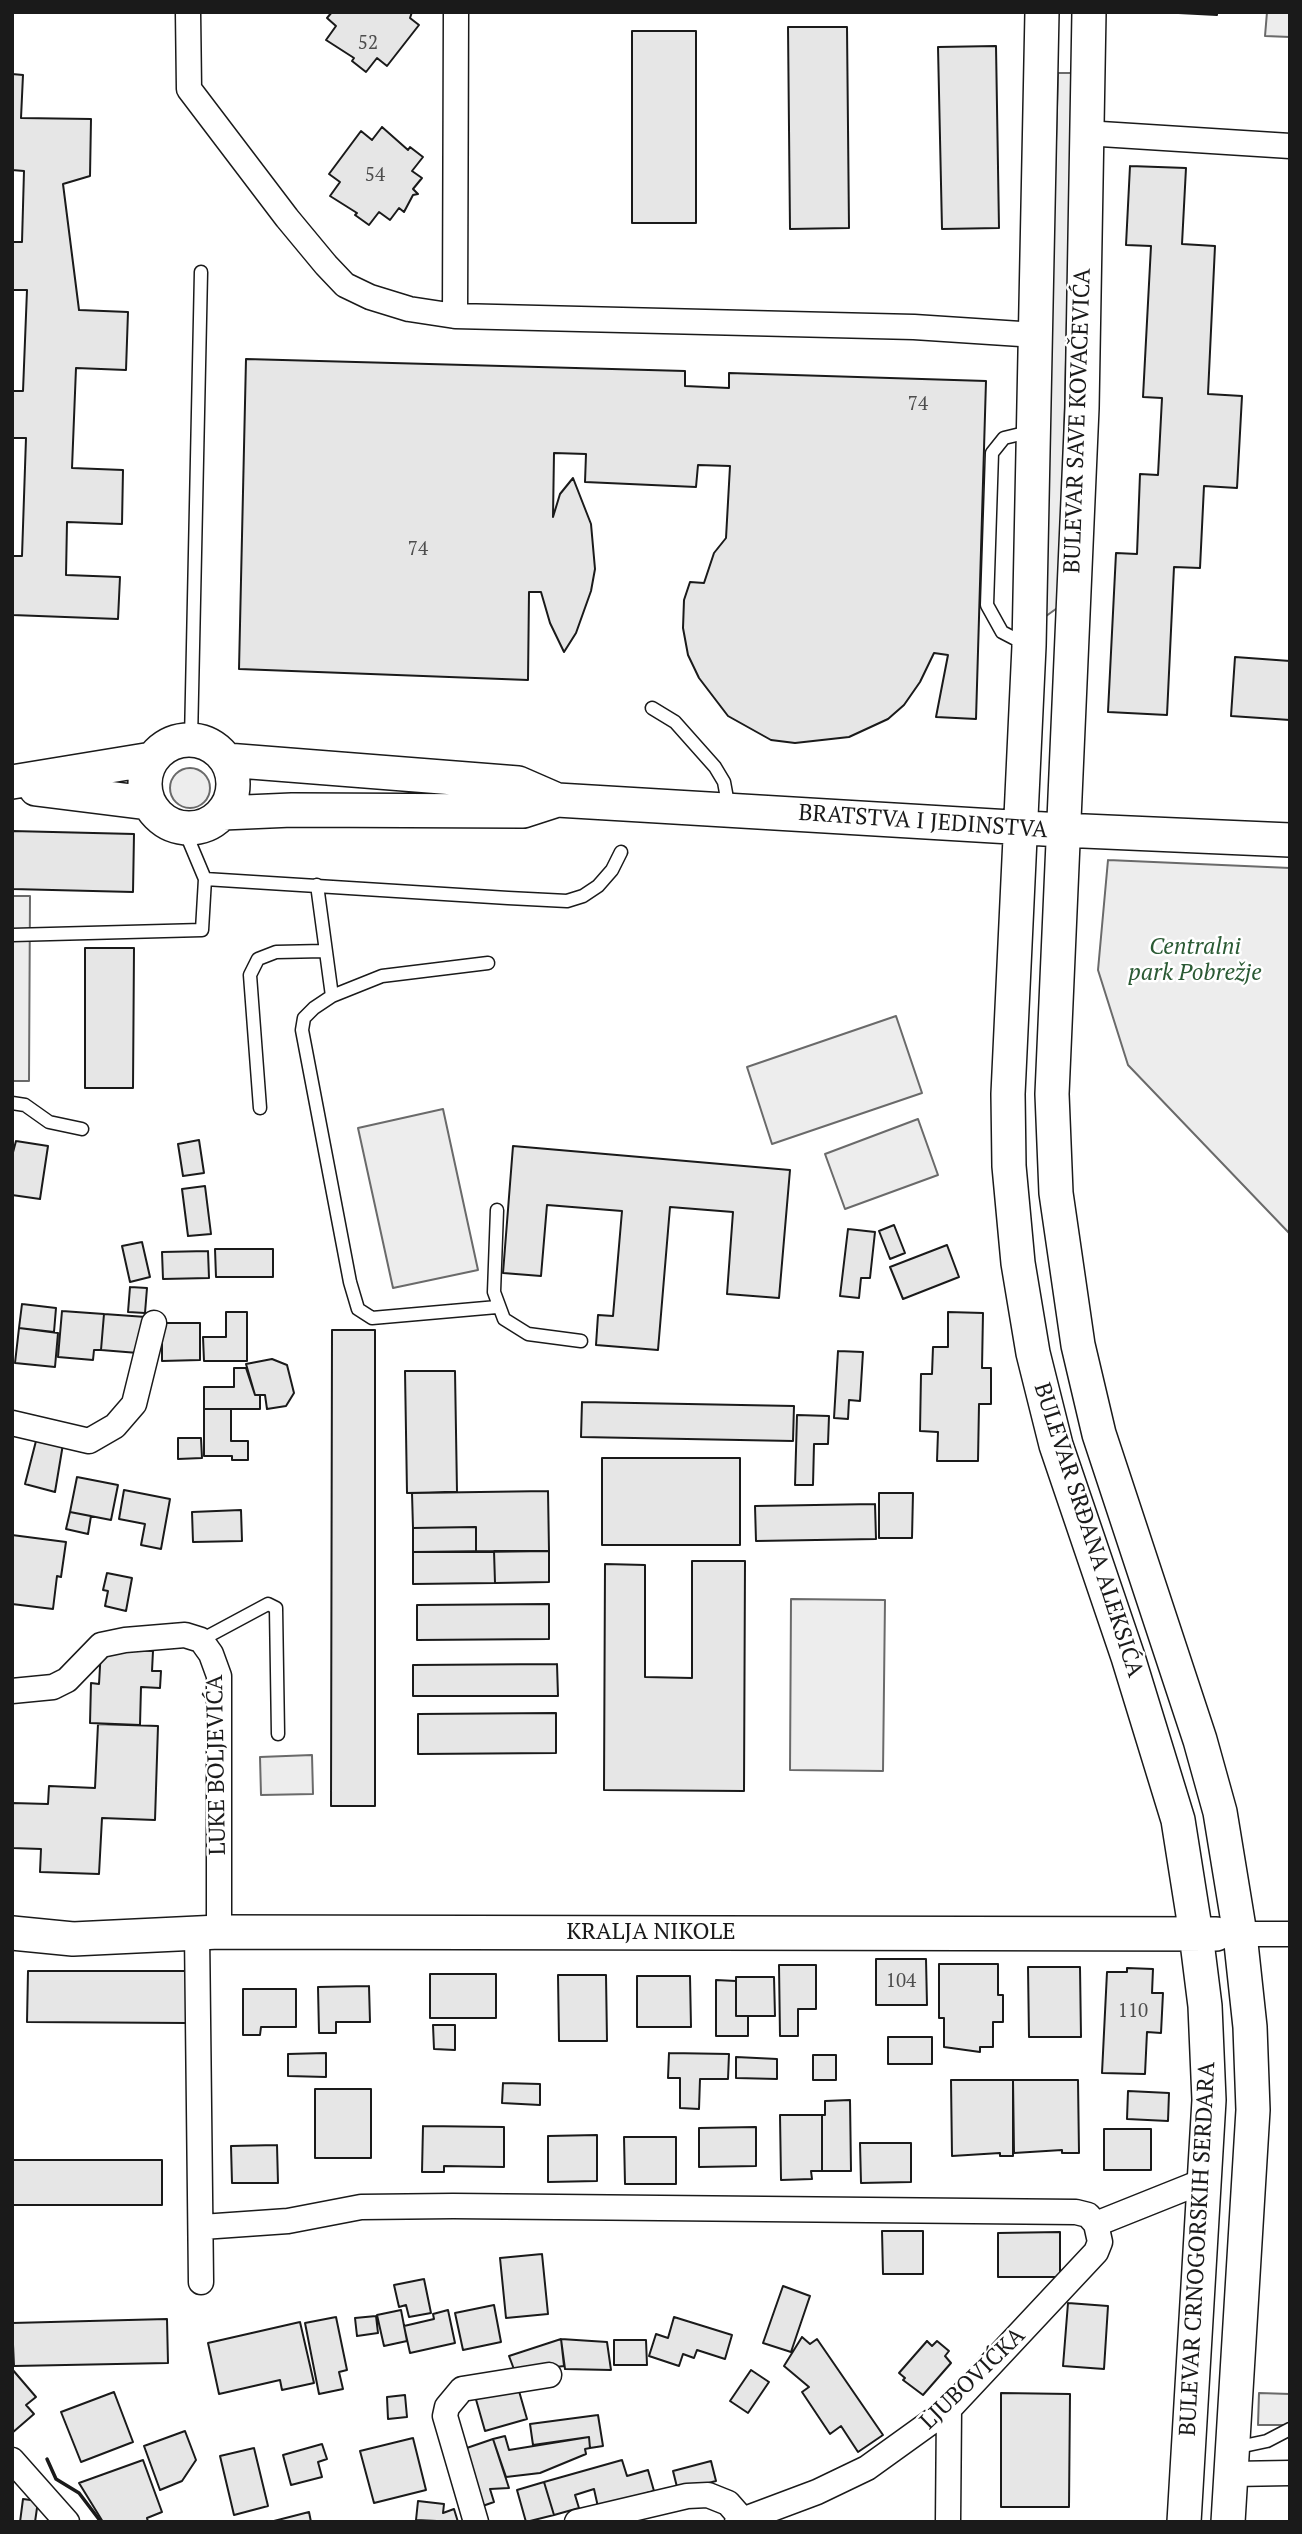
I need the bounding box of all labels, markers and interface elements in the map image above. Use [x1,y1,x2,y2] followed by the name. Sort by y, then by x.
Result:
[358,33,378,55] house number: 52
[365,165,385,187] house number: 54
[1059,268,1097,574] street label: BULEVAR SAVE KOVAČEVIĆA
[908,394,928,416] house number: 74
[408,539,428,561] house number: 74
[797,800,1049,844] street label: BRATSTVA I JEDINSTVA
[1128,933,1262,987] park label: Centralni park Pobrežje
[1027,1379,1149,1681] street label: BULEVAR SRĐANA ALEKSIĆA
[202,1674,232,1856] street label: LUKE BOLJEVIĆA
[566,1918,736,1946] street label: KRALJA NIKOLE
[886,1971,916,1993] house number: 104
[1118,2001,1148,2023] house number: 110
[1174,2061,1222,2437] street label: BULEVAR CRNOGORSKIH SERDARA
[915,2322,1031,2436] street label: LJUBOVIĆKA

